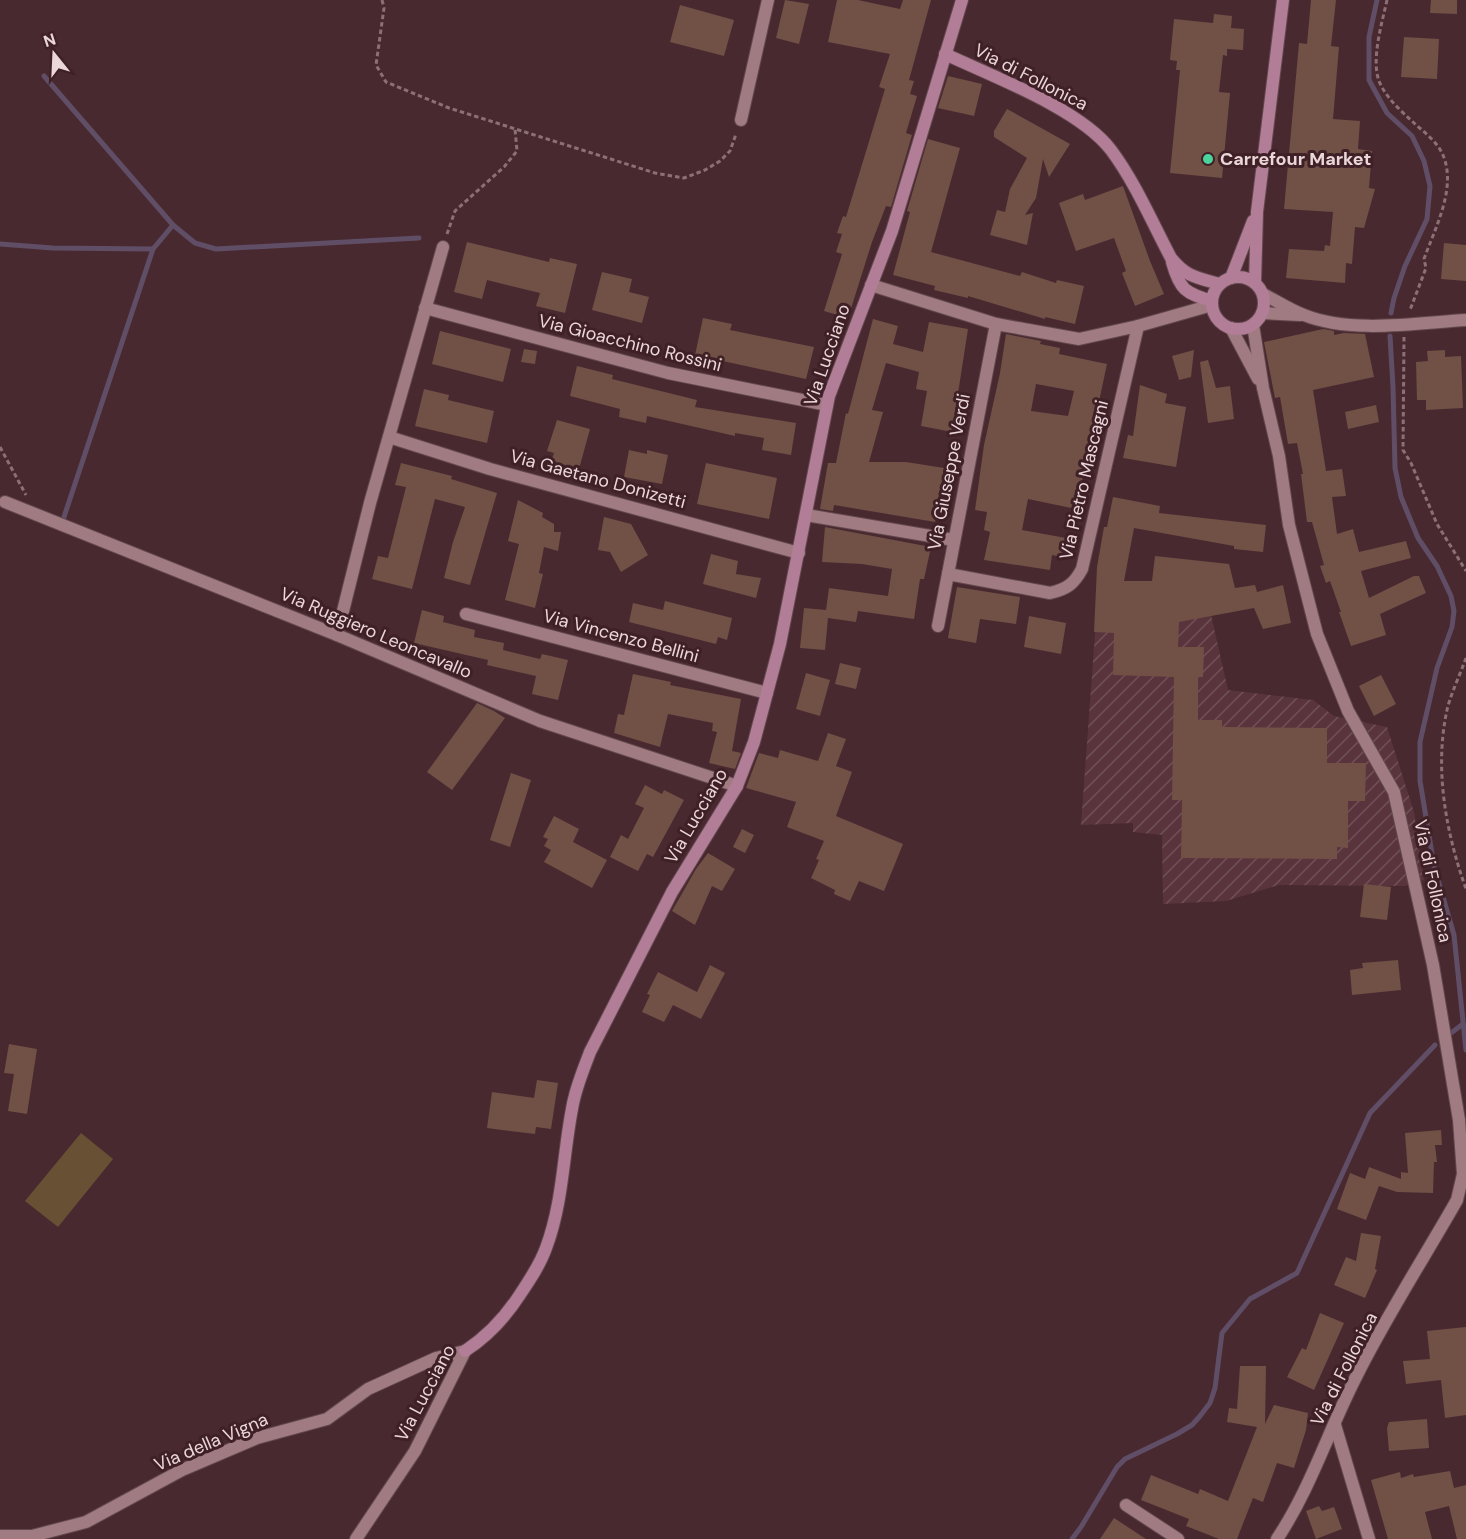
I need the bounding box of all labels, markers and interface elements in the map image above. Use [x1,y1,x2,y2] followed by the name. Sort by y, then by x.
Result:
[24,24,84,84] north arrow
[41,28,58,52] text: N
[970,38,1092,116] street label: Via di Follonica
[1220,147,1371,171] place label: Carrefour Market
[1201,152,1215,166] marker: Carrefour Market
[798,301,856,409] street label: Via Lucciano
[536,309,724,377] street label: Via Gioacchino Rossini
[922,392,976,552] street label: Via Giuseppe Verdi
[1054,398,1114,562] street label: Via Pietro Mascagni
[507,444,689,514] street label: Via Gaetano Donizetti
[277,582,475,684] street label: Via Ruggiero Leoncavallo
[540,604,702,668] street label: Via Vincenzo Bellini
[659,764,733,868] street label: Via Lucciano
[1408,818,1458,944] street label: Via di Follonica
[1305,1308,1383,1430] street label: Via di Follonica
[389,1340,461,1446] street label: Via Lucciano
[150,1407,272,1477] street label: Via della Vigna

